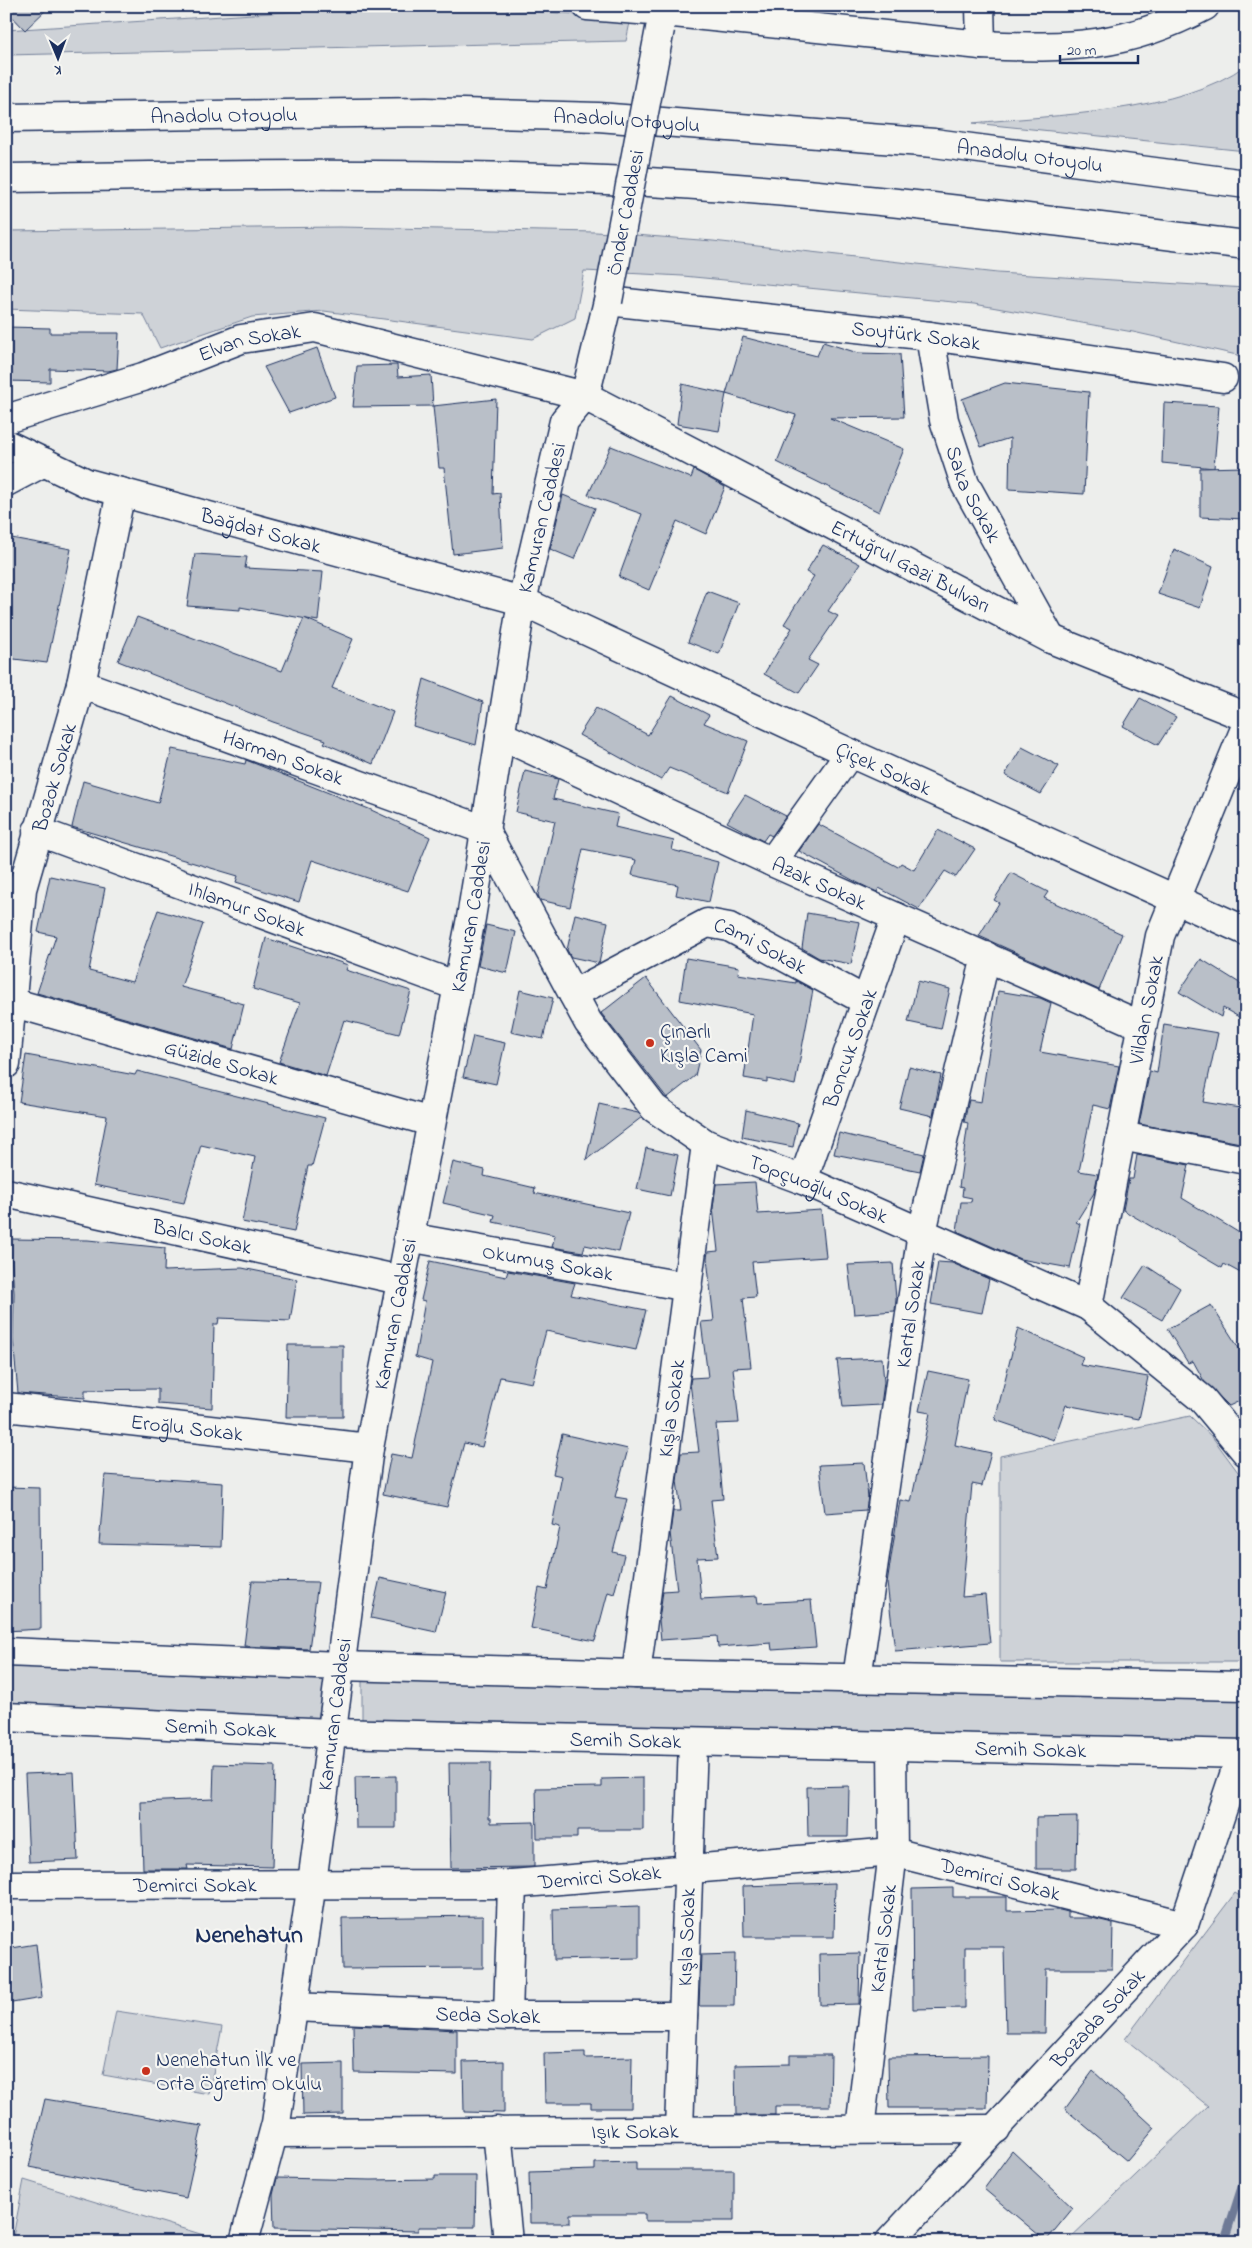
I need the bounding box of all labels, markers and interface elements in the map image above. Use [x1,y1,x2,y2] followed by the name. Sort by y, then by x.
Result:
[32,32,82,82] north arrow
[1060,32,1137,64] scale bar
[1067,40,1097,62] text: 20 m
[53,59,62,80] text: K
[150,101,298,133] street label: Anadolu Otoyolu
[553,103,701,142] street label: Anadolu Otoyolu
[955,133,1105,182] street label: Anadolu Otoyolu
[600,148,654,278] street label: Önder Caddesi
[850,315,983,360] street label: Soytürk Sokak
[194,317,304,371] street label: Elvan Sokak
[511,440,575,596] street label: Kamuran Caddesi
[937,442,1008,549] street label: Saka Sokak
[196,501,325,563] street label: Bağdat Sokak
[825,513,995,622] street label: Ertuğrul Gazi Bulvarı
[26,719,86,837] street label: Bozok Sokak
[218,723,348,795] street label: Harman Sokak
[830,735,936,805] street label: Çiçek Sokak
[444,838,500,995] street label: Kamuran Caddesi
[766,851,872,919] street label: Azak Sokak
[183,875,310,946] street label: Ihlamur Sokak
[711,912,812,984] street label: Cami Sokak
[1122,952,1173,1068] street label: Vildan Sokak
[816,984,887,1113] street label: Boncuk Sokak
[660,1018,748,1072] place label: Çınarlı Kışla Cami
[160,1033,283,1095] street label: Güzide Sokak
[644,1037,656,1049] marker: Çınarlı Kışla Cami
[744,1148,893,1233] street label: Topçuoğlu Sokak
[148,1213,255,1264] street label: Balcı Sokak
[367,1236,426,1393] street label: Kamuran Caddesi
[479,1238,616,1291] street label: Okumuş Sokak
[889,1257,935,1370] street label: Kartal Sokak
[652,1357,694,1459] street label: Kışla Sokak
[129,1408,245,1451] street label: Eroğlu Sokak
[311,1636,361,1793] street label: Kamuran Caddesi
[164,1712,278,1747] street label: Semih Sokak
[569,1725,682,1758] street label: Semih Sokak
[974,1735,1087,1767] street label: Semih Sokak
[935,1851,1064,1911] street label: Demirci Sokak
[536,1858,663,1899] street label: Demirci Sokak
[132,1872,257,1902] street label: Demirci Sokak
[863,1882,906,1994] street label: Kartal Sokak
[671,1887,705,1987] street label: Kışla Sokak
[195,1919,303,1954] district label: Nenehatun
[1044,1962,1154,2077] street label: Bozada Sokak
[435,2000,541,2033] street label: Seda Sokak
[156,2046,322,2102] place label: Nenehatun İlk ve Orta Öğretim Okulu
[140,2065,152,2077] marker: Nenehatun İlk ve Orta Öğretim Okulu
[591,2118,680,2148] street label: Işık Sokak

